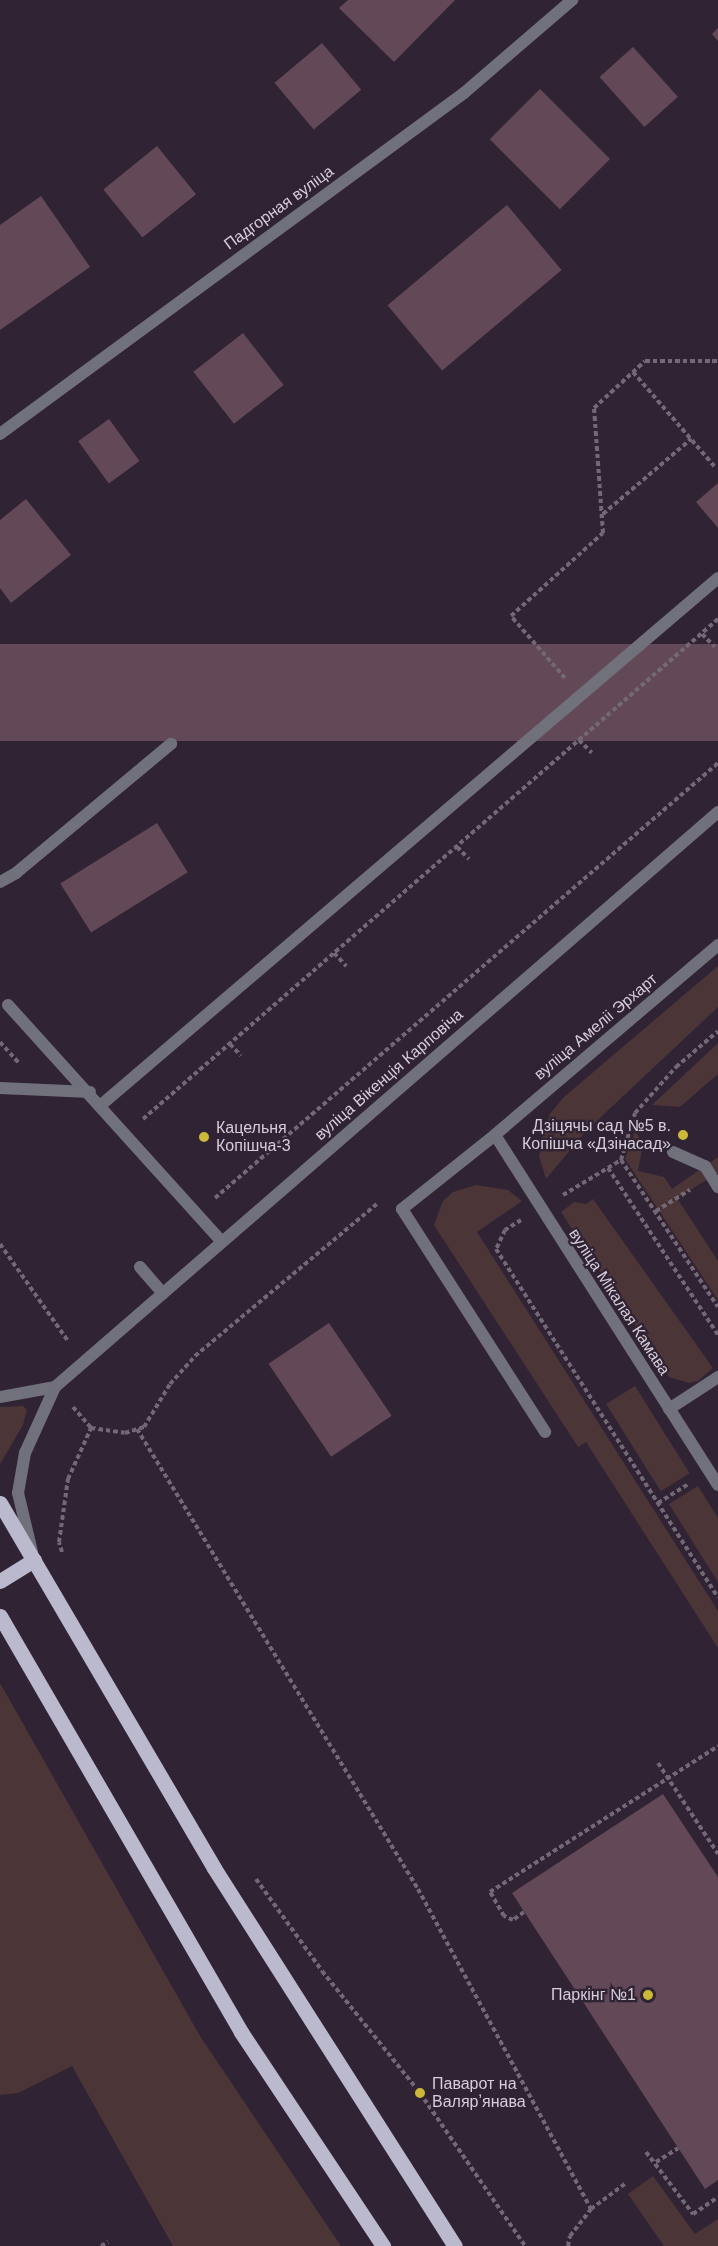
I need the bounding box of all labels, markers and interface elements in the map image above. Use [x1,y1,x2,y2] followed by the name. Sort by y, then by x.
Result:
[221,162,337,254] street label: Падгорная вуліца
[530,970,662,1084] street label: вуліца Амеліі Эрхарт
[311,1005,467,1145] street label: вуліца Вікенція Карповіча
[522,1116,671,1154] place label: Дзіцячы сад №5 в. Копішча «Дзінасад»
[216,1118,291,1156] place label: Кацельня Копішча-3
[676,1128,690,1142] marker: Дзіцячы сад №5 в. Копішча «Дзінасад»
[197,1130,211,1144] marker: Кацельня Копішча-3
[564,1225,674,1379] street label: вуліца Мікалая Камава
[551,1985,636,2005] place label: Паркінг №1
[641,1988,655,2002] marker: Паркінг №1
[432,2074,526,2112] place label: Паварот на Валярʼянава
[413,2086,427,2100] marker: Паварот на Валярʼянава

